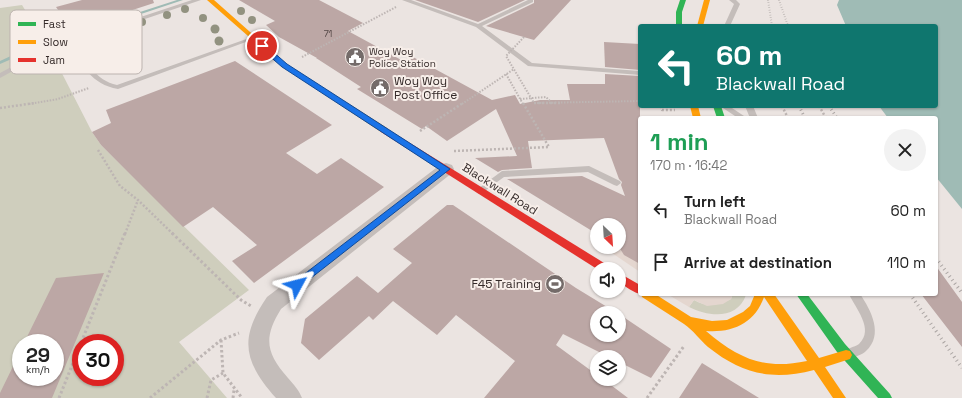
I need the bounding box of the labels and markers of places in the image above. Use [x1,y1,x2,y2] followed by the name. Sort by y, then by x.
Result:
[245,29,279,63] pin
[369,45,436,70] place label: Woy Woy Police Station
[344,46,366,68] public building icon: Woy Woy Police Station
[394,73,457,103] place label: Woy Woy Post Office
[369,77,391,99] public building icon: Woy Woy Post Office
[544,273,566,295] sports icon: F45 Training
[471,276,541,292] place label: F45 Training

